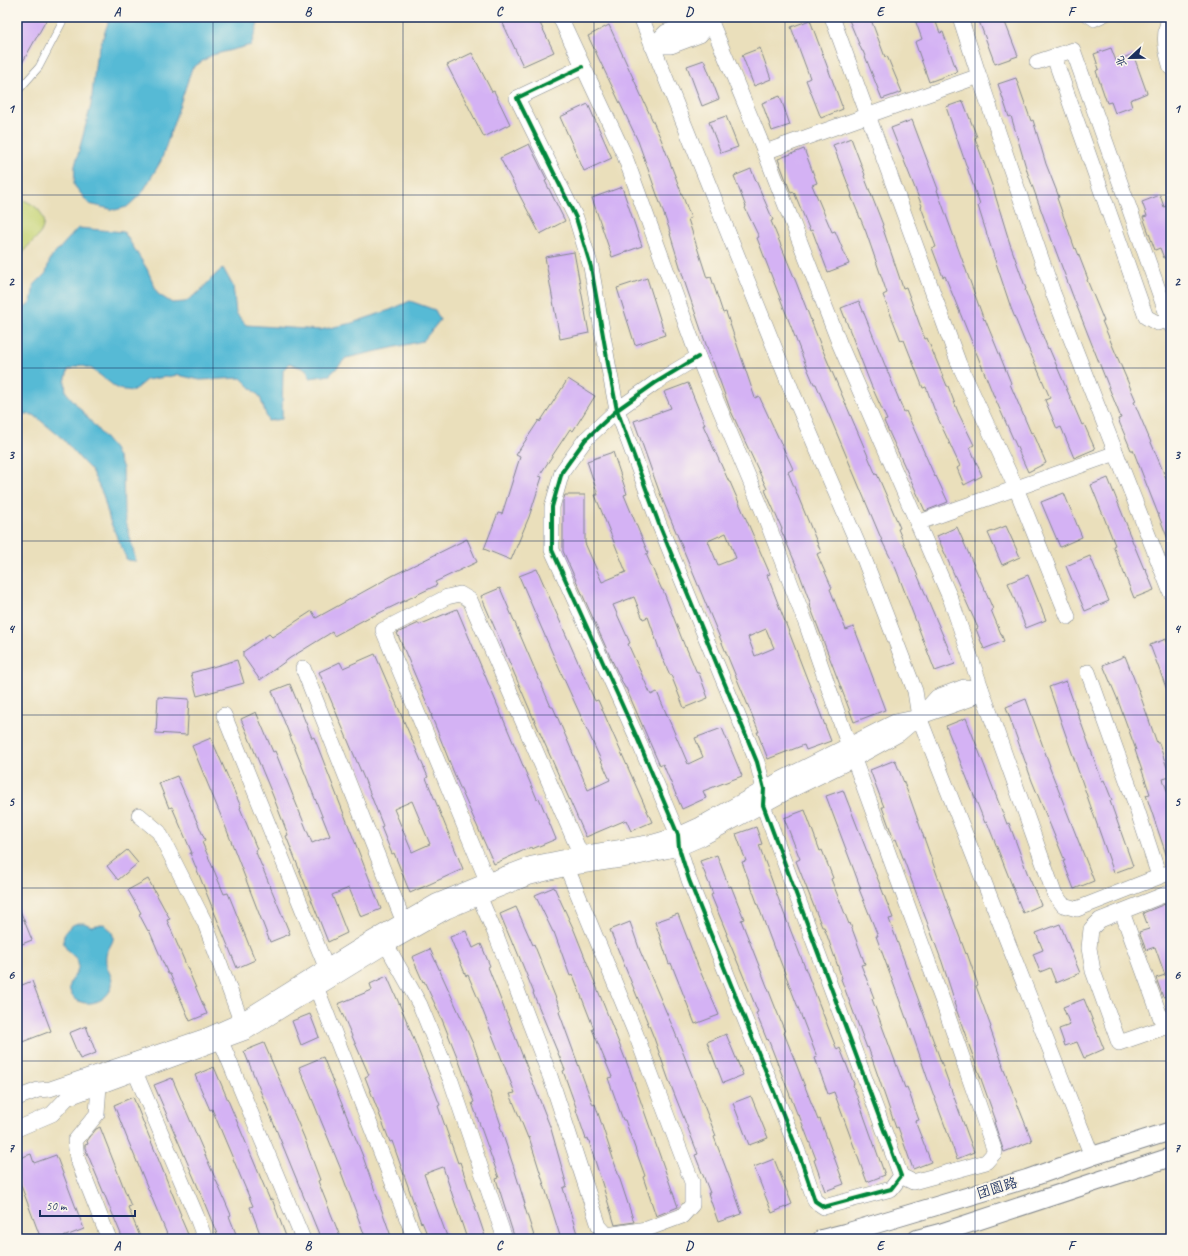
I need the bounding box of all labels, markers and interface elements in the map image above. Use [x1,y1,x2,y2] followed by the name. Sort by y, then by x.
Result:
[114,4,122,20] text: A
[305,4,313,20] text: B
[496,4,504,20] text: C
[685,4,694,20] text: D
[877,4,886,20] text: E
[1068,4,1077,20] text: F
[1110,38,1150,78] north arrow
[1112,54,1129,69] text: 北
[8,101,16,117] text: 1
[1174,101,1182,117] text: 1
[8,274,15,290] text: 2
[1174,274,1181,290] text: 2
[8,447,15,463] text: 3
[1174,447,1181,463] text: 3
[8,621,16,637] text: 4
[1174,621,1182,637] text: 4
[8,794,15,810] text: 5
[1174,794,1181,810] text: 5
[8,967,15,983] text: 6
[1174,967,1181,983] text: 6
[8,1140,15,1156] text: 7
[1174,1140,1181,1156] text: 7
[974,1174,1020,1202] street label: 团圆路
[40,1192,135,1218] scale bar
[46,1198,68,1214] text: 50 m
[114,1238,122,1254] text: A
[305,1238,313,1254] text: B
[496,1238,504,1254] text: C
[685,1238,694,1254] text: D
[877,1238,886,1254] text: E
[1068,1238,1077,1254] text: F

